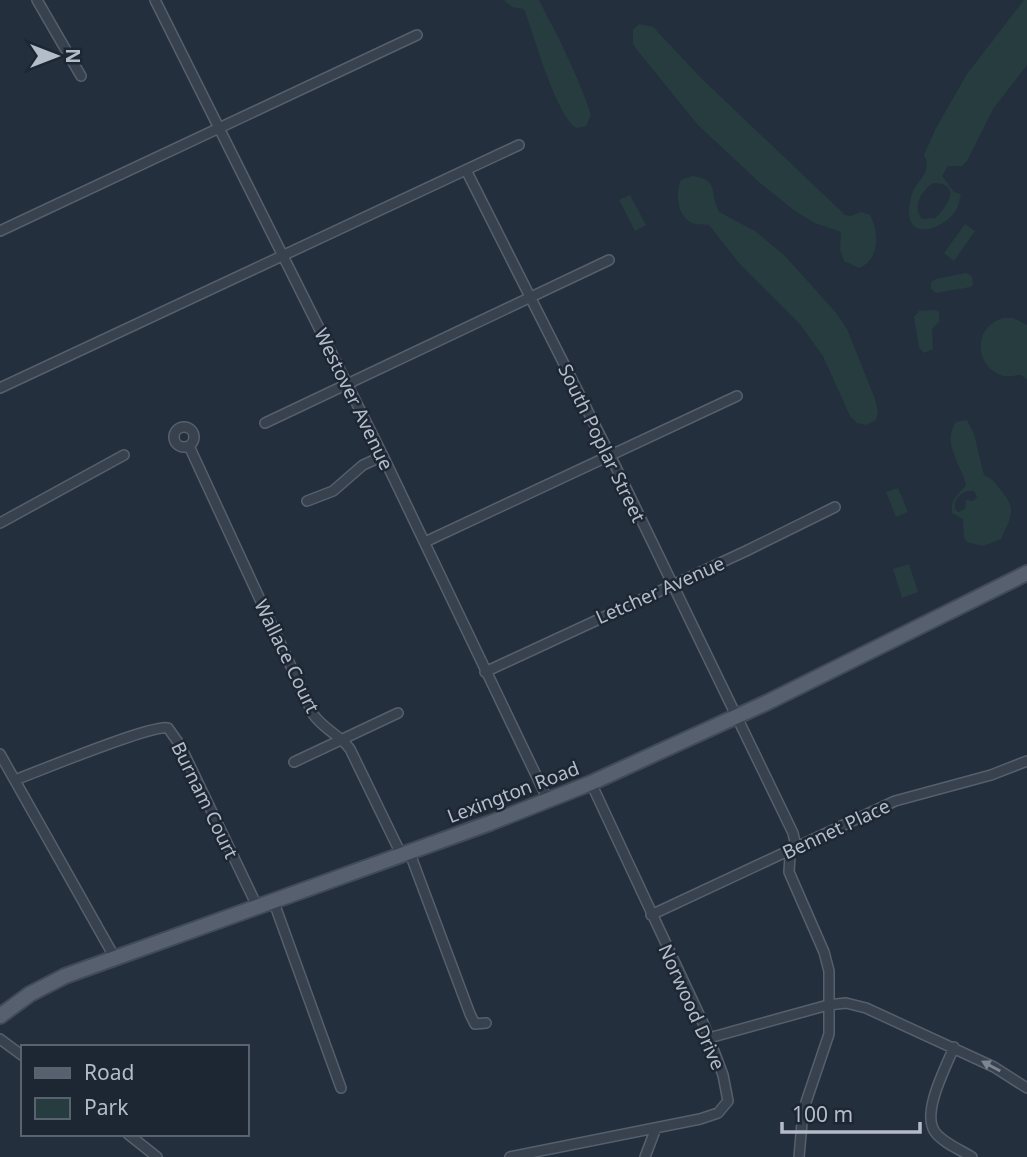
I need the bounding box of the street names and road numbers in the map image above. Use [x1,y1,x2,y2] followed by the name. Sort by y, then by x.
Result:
[308,324,400,474] street label: Westover Avenue
[552,359,652,527] street label: South Poplar Street
[591,550,729,630] street label: Letcher Avenue
[248,595,326,717] street label: Wallace Court
[165,737,245,863] street label: Burnam Court
[443,755,583,829] street label: Lexington Road
[778,793,894,865] street label: Bennet Place
[653,940,731,1074] street label: Norwood Drive

